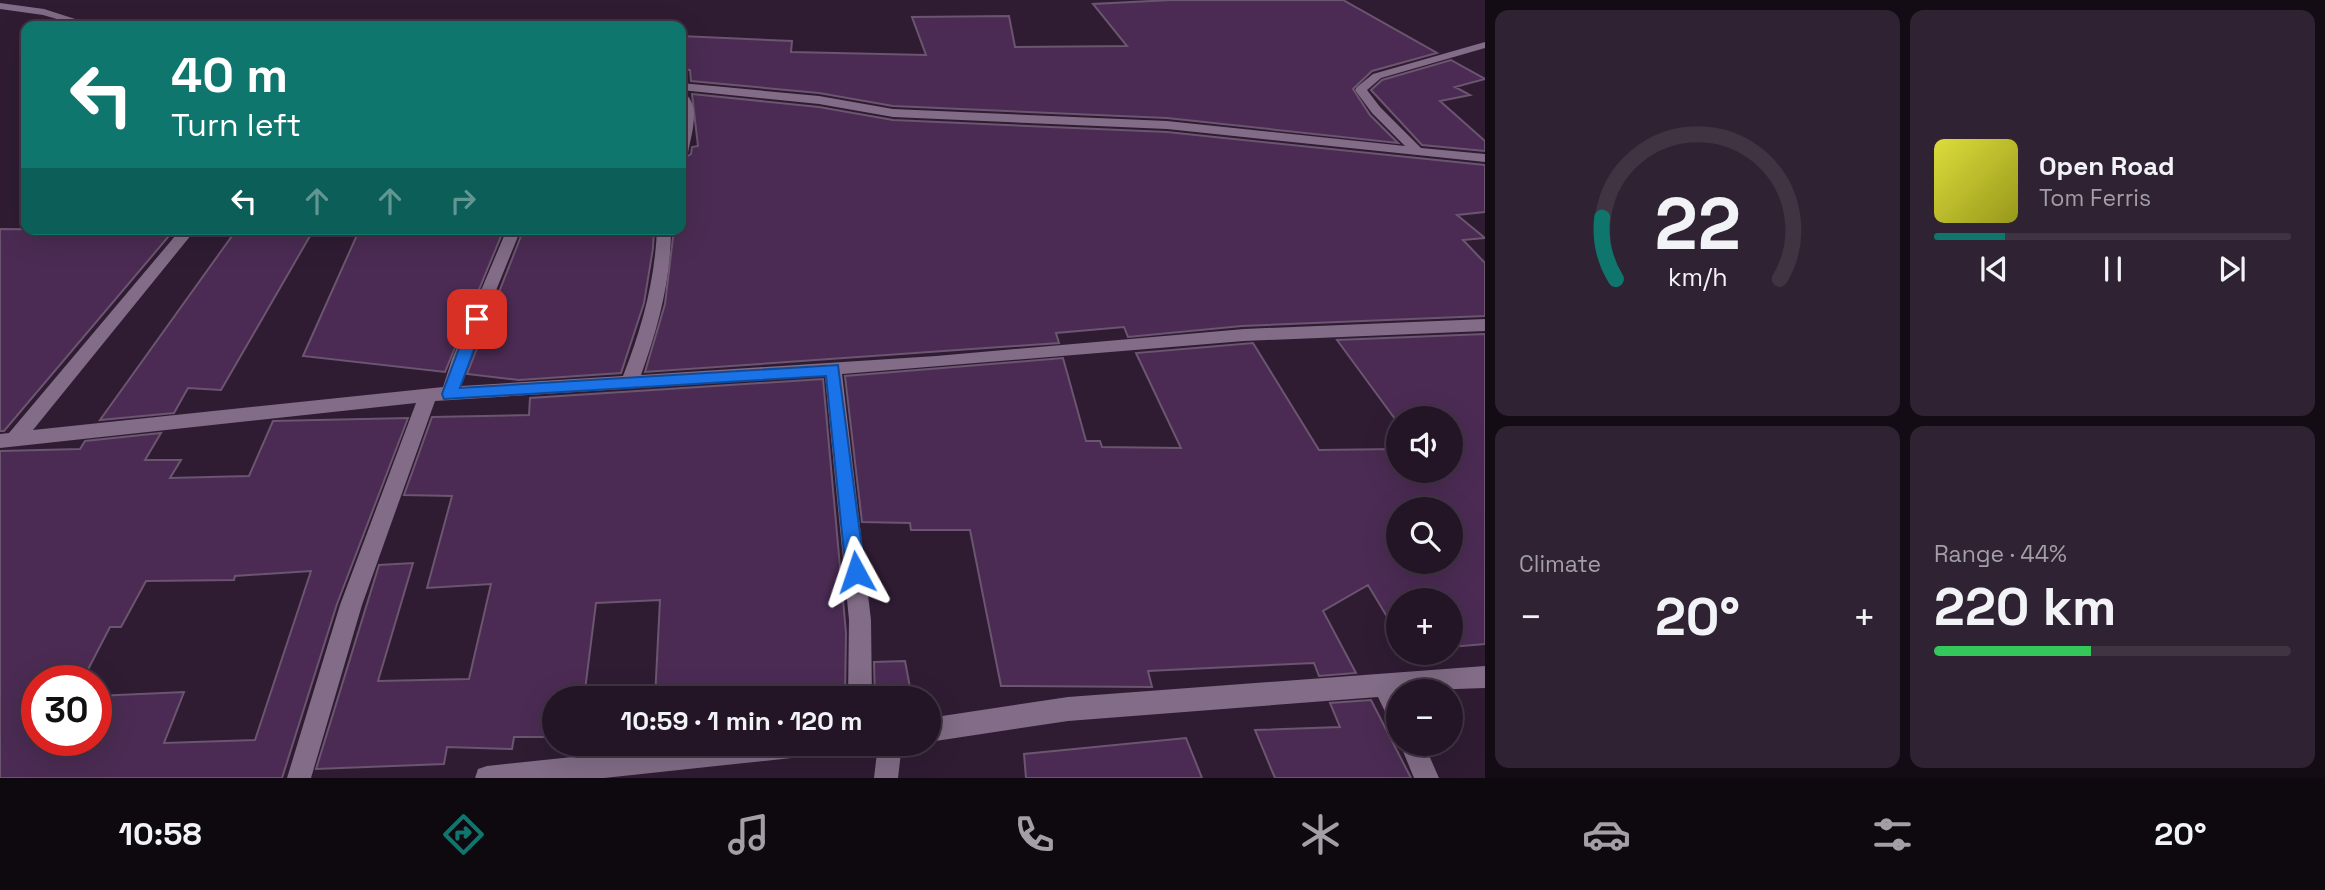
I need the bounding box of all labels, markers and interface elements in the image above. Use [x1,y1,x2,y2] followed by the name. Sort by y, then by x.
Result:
[171,44,288,106] text: 40 m
[56,49,147,140] icon: left
[171,105,301,145] text: Turn left
[2039,149,2175,183] text: Open Road
[1654,178,1741,271] text: 22
[225,182,263,220] icon: left
[298,182,336,220] icon: ahead
[371,182,409,220] icon: ahead
[444,182,482,220] icon: right
[2039,183,2151,213] text: Tom Ferris
[1975,250,2013,288] icon: previous
[2094,250,2132,288] icon: pause
[2213,250,2251,288] icon: next
[1668,261,1727,293] text: km/h
[447,289,507,349] pin
[458,300,496,338] icon: arrive
[1386,406,1463,756] map controls
[1386,406,1463,483] button: sound
[1386,497,1463,574] button: search
[819,535,893,609] position arrow
[1934,539,2067,569] text: Range · 44%
[1519,549,1601,579] text: Climate
[1934,574,2116,640] text: 220 km
[1655,584,1740,650] text: 20°
[1386,588,1463,665] button: +
[1519,593,1543,641] text: −
[1852,593,1876,641] text: +
[21,665,112,756] speed limit sign: 30
[1386,679,1463,756] button: −
[620,704,863,738] text: 10:59 · 1 min · 120 m
[439,810,488,859] icon: directions
[724,810,773,859] icon: music
[1010,810,1059,859] icon: phone
[1296,810,1345,859] icon: climate
[1582,810,1631,859] icon: car
[1868,810,1917,859] icon: filters
[118,814,202,854] text: 10:58
[2154,814,2207,854] text: 20°

